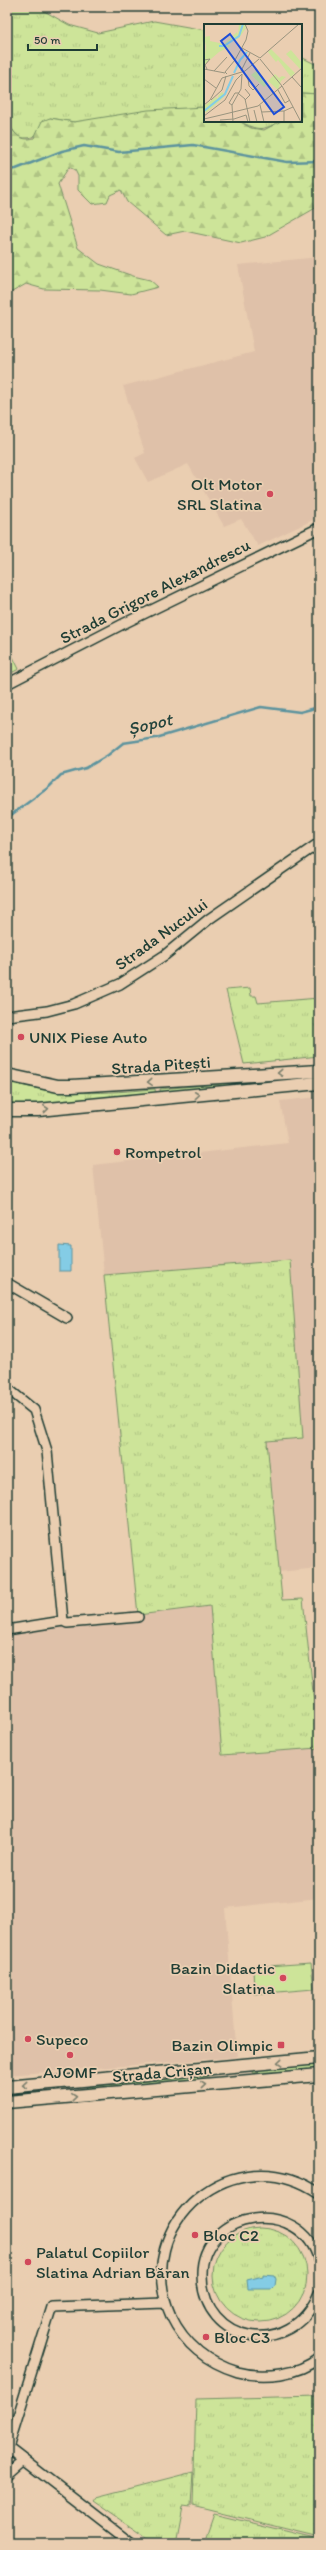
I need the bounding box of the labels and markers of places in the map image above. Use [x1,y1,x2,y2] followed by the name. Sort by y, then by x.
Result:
[177,474,262,514] place label: Olt Motor SRL Slatina
[265,489,275,499] marker: Olt Motor SRL Slatina
[29,1027,147,1047] place label: UNIX Piese Auto
[16,1032,26,1042] marker: UNIX Piese Auto
[125,1142,201,1162] place label: Rompetrol
[112,1147,122,1157] marker: Rompetrol
[170,1958,275,1998] place label: Bazin Didactic Slatina
[278,1973,288,1983] marker: Bazin Didactic Slatina
[36,2029,88,2049] place label: Supeco
[23,2034,33,2044] marker: Supeco
[172,2035,273,2055] place label: Bazin Olimpic
[276,2040,286,2050] marker: Bazin Olimpic
[65,2050,75,2060] marker: AJOMF
[43,2062,97,2082] place label: AJOMF
[203,2225,259,2245] place label: Bloc C2
[190,2230,200,2240] marker: Bloc C2
[36,2242,190,2282] place label: Palatul Copiilor Slatina Adrian Băran
[23,2257,33,2267] marker: Palatul Copiilor Slatina Adrian Băran
[214,2327,270,2347] place label: Bloc C3
[201,2332,211,2342] marker: Bloc C3

